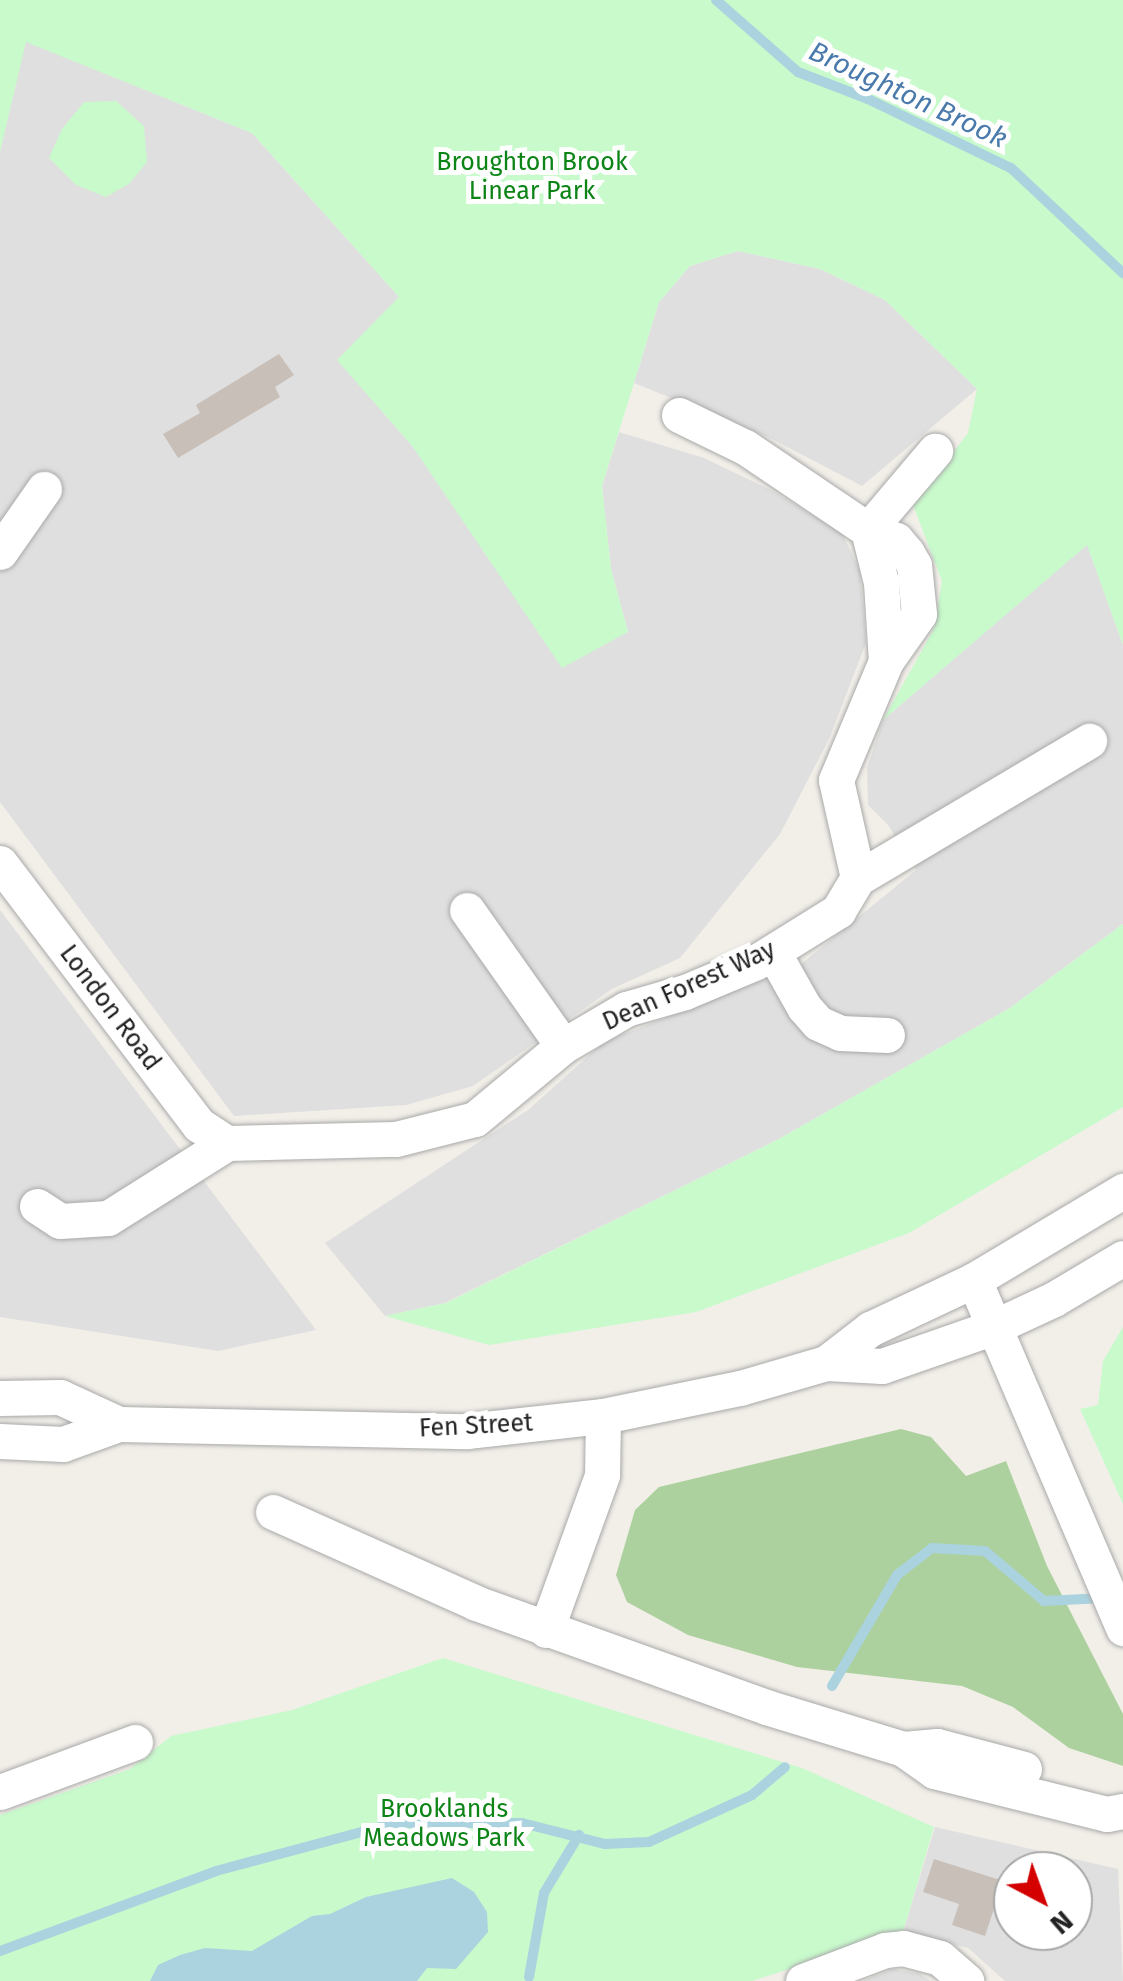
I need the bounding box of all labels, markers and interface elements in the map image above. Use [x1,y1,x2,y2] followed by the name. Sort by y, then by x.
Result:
[804,34,1012,156] water label: Broughton Brook
[436,148,628,207] park label: Broughton Brook Linear Park
[598,935,780,1037] street label: Dean Forest Way
[53,939,167,1077] street label: London Road
[418,1408,534,1444] street label: Fen Street
[363,1795,525,1854] park label: Brooklands Meadows Park
[993,1851,1093,1951] north arrow
[1044,1904,1080,1941] text: N

